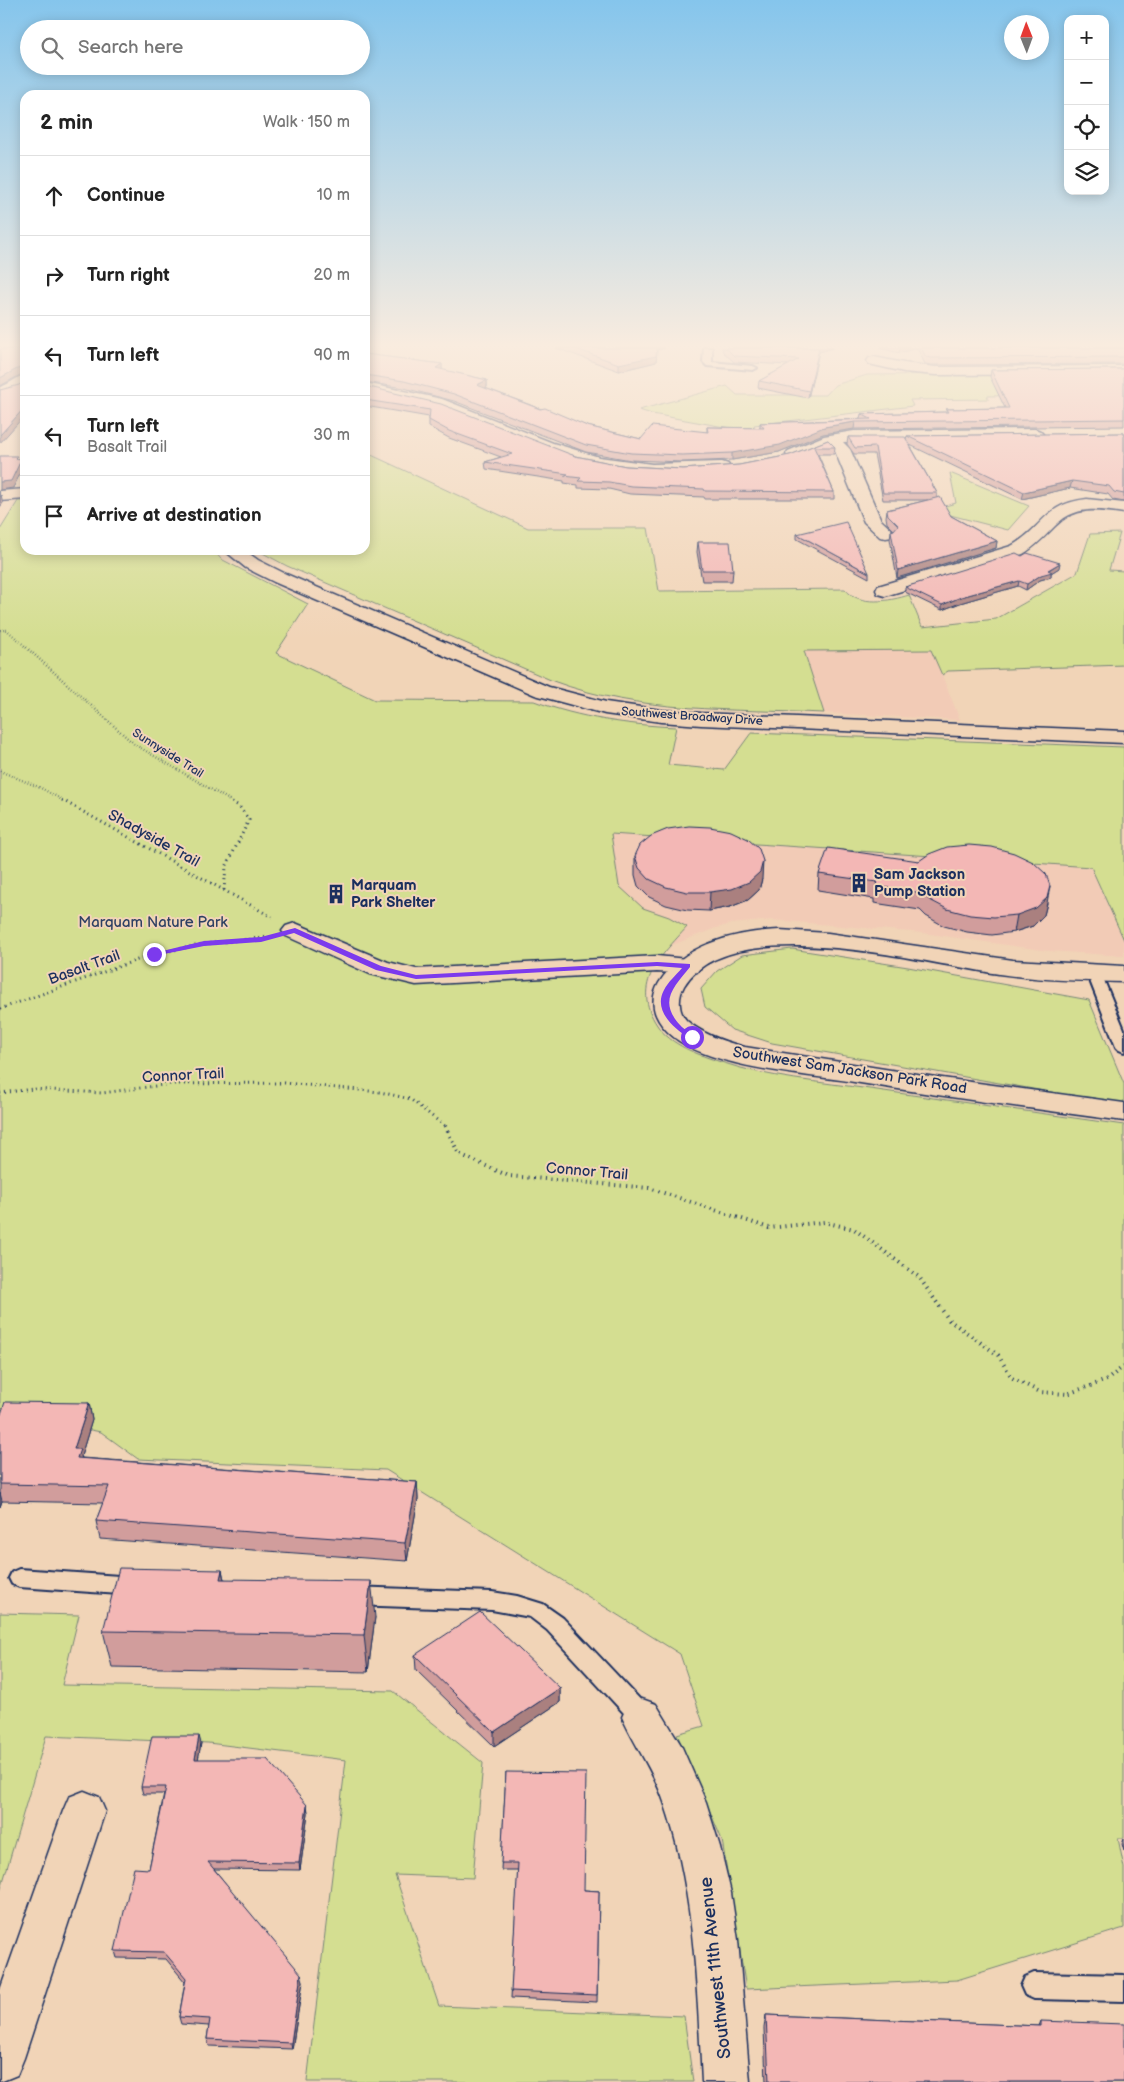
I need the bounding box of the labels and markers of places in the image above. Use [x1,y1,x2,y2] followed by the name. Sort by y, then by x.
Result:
[874,865,965,901] place label: Sam Jackson Pump Station
[848,872,870,894] building icon: Sam Jackson Pump Station
[351,876,436,912] place label: Marquam Park Shelter
[325,883,347,905] building icon: Marquam Park Shelter

